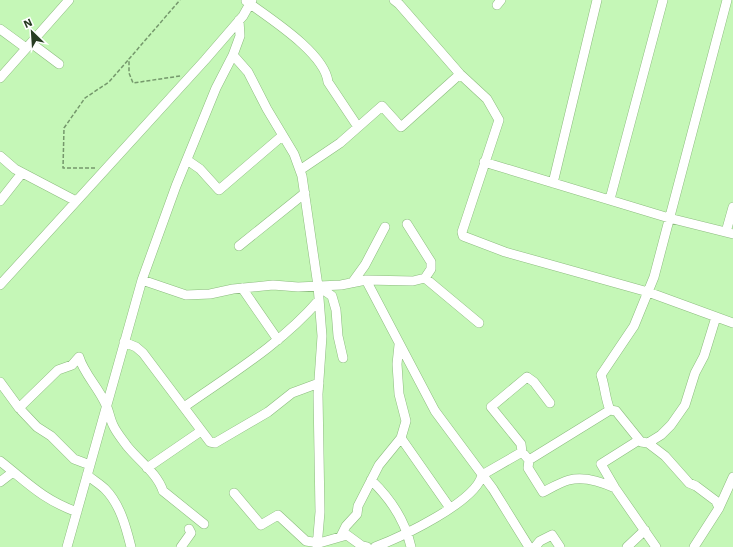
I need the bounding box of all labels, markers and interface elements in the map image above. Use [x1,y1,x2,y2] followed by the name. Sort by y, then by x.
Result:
[12,12,52,52] north arrow
[22,16,34,31] text: N

